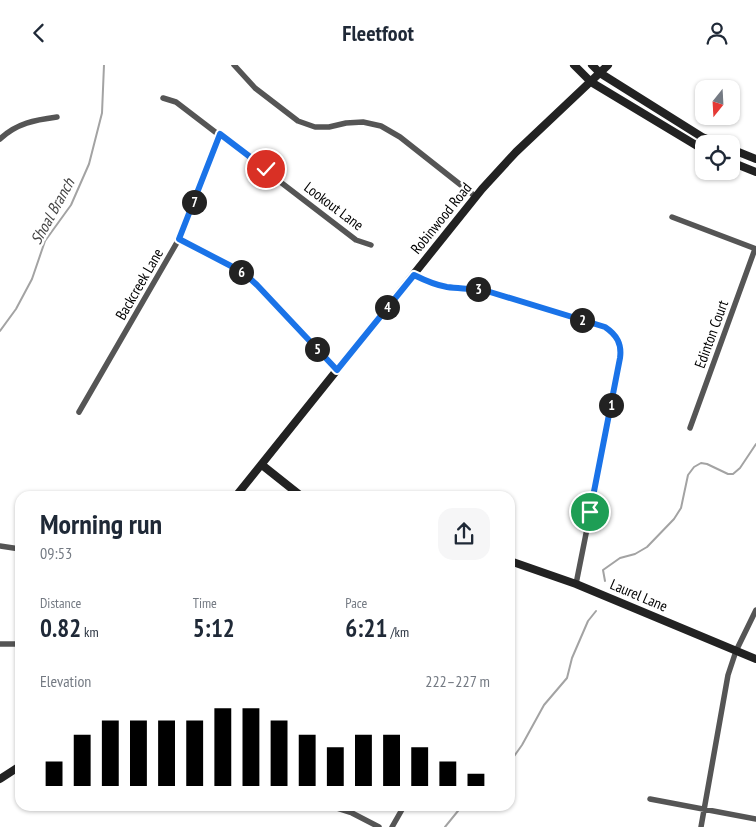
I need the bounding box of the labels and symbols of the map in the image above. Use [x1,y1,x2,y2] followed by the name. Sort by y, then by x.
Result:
[695,80,740,125] north arrow
[245,148,287,190] pin
[26,174,79,248] water label: Shoal Branch
[301,178,367,234] street label: Lookout Lane
[406,178,476,258] street label: Robinwood Road
[182,189,206,215] pin: 7
[111,245,167,323] street label: Backcreek Lane
[228,259,254,285] pin: 6
[466,277,490,301] pin: 3
[374,295,400,319] pin: 4
[690,297,732,371] street label: Edinton Court
[570,307,594,333] pin: 2
[304,337,330,361] pin: 5
[598,393,624,417] pin: 1
[569,491,611,533] pin
[608,574,670,616] street label: Laurel Lane

